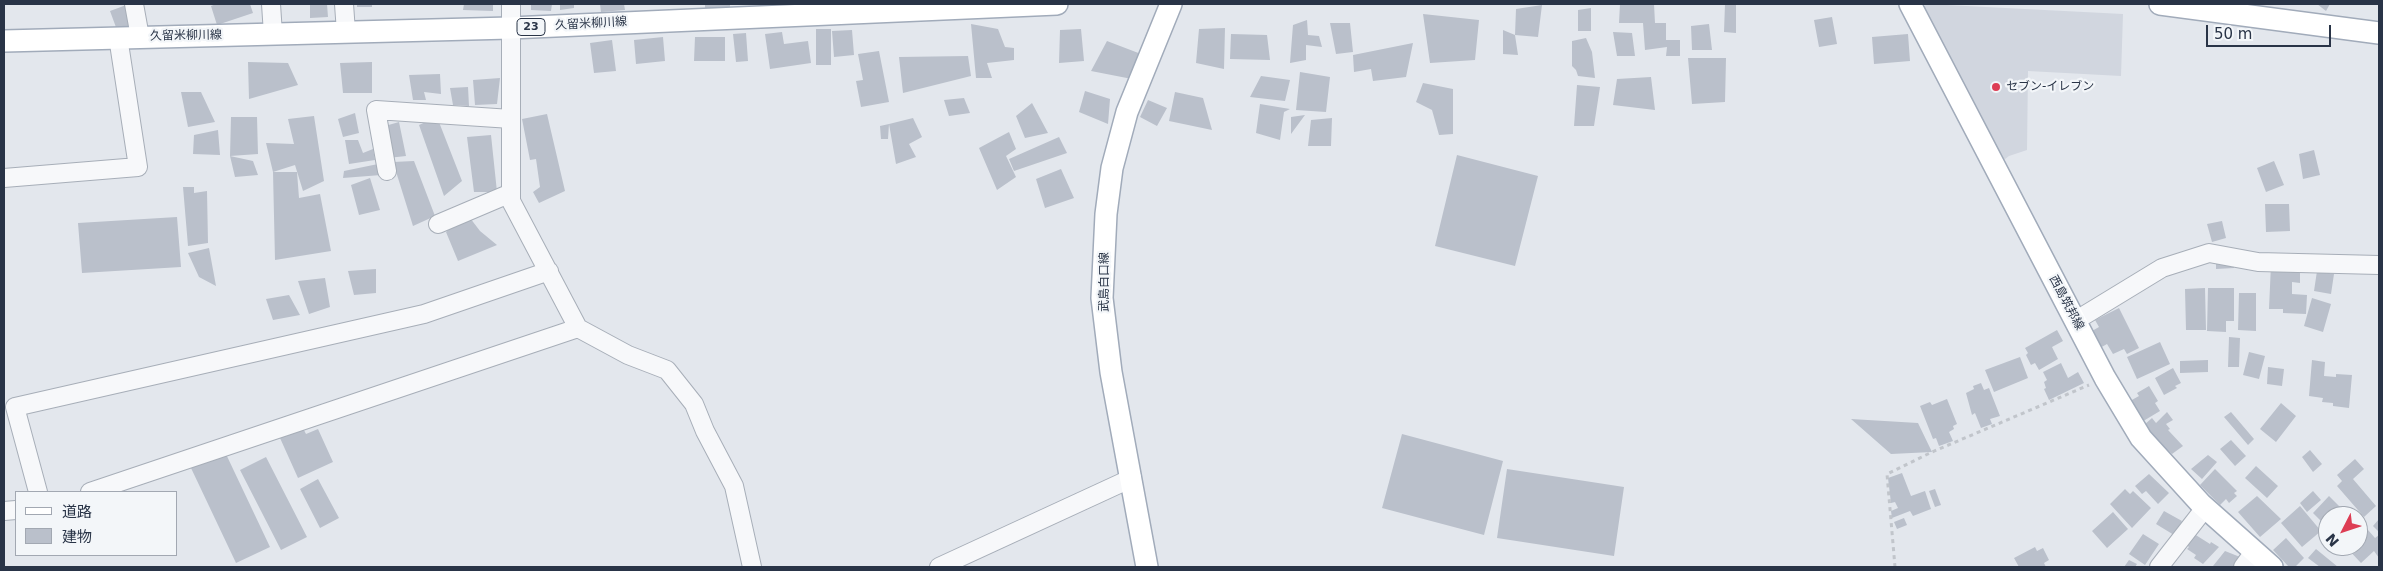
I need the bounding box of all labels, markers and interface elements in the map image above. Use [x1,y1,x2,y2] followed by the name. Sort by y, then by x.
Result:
[555,15,627,33] street label: 久留米柳川線
[2208,15,2333,47] scale bar
[517,18,545,36] road number: 23
[2214,25,2252,43] text: 50 m
[150,28,222,44] street label: 久留米柳川線
[2006,80,2094,94] place label: セブン-イレブン
[1990,81,2002,93] marker: セブン-イレブン
[1098,252,1112,312] street label: 武島白口線
[2046,273,2086,333] street label: 西島筑邦線
[15,491,178,556] legend
[62,503,92,521] text: 道路
[2318,506,2368,556] north arrow
[62,528,92,546] text: 建物
[2323,531,2342,550] text: N

